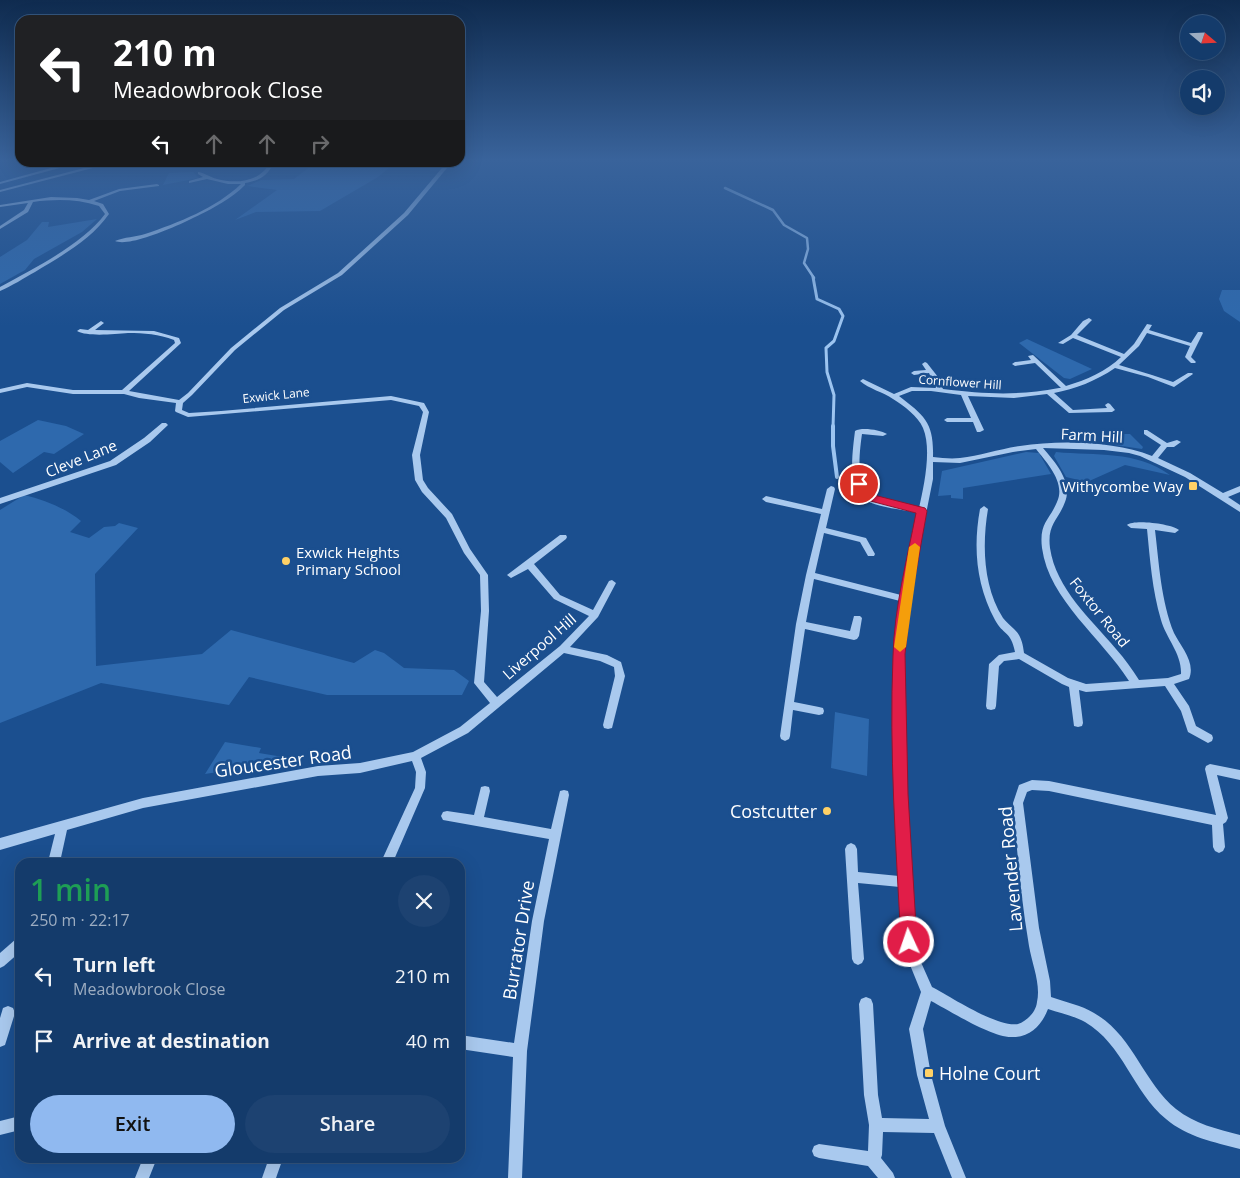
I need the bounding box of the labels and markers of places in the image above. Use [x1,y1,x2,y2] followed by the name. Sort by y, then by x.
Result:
[838,463,880,505] pin
[1062,476,1183,496] place label: Withycombe Way
[1187,480,1199,492] marker: Withycombe Way
[296,542,401,579] place label: Exwick Heights Primary School
[280,555,292,567] marker: Exwick Heights Primary School
[730,799,818,823] place label: Costcutter
[821,805,833,817] marker: Costcutter
[939,1061,1040,1085] place label: Holne Court
[923,1067,935,1079] marker: Holne Court

